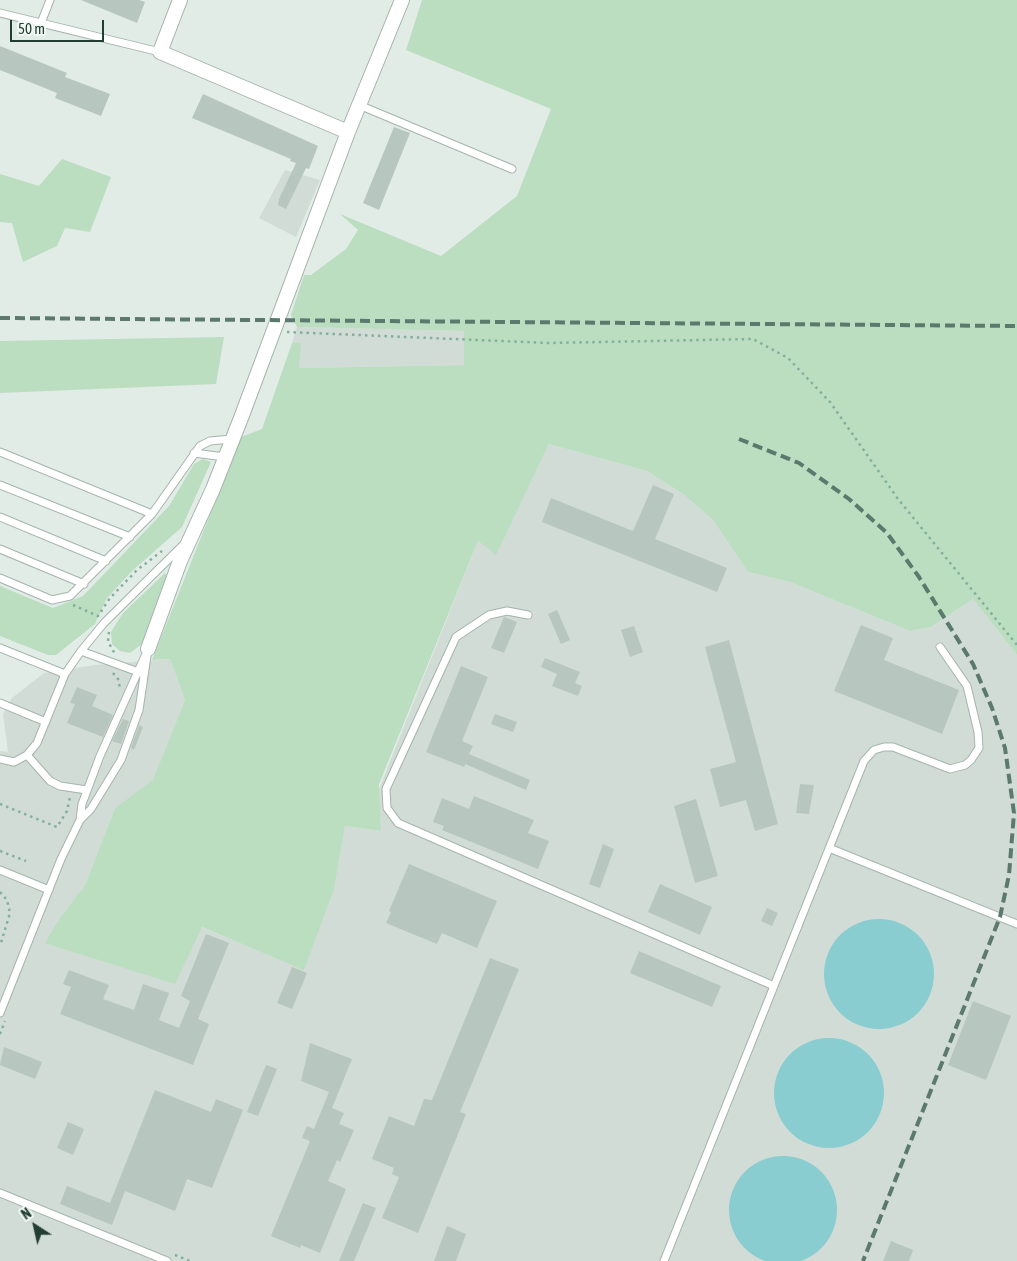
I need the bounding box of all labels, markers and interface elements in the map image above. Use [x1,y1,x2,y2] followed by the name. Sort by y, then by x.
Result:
[12,10,106,42] scale bar
[18,20,45,37] text: 50 m
[10,1201,60,1251] north arrow
[18,1205,34,1223] text: N

